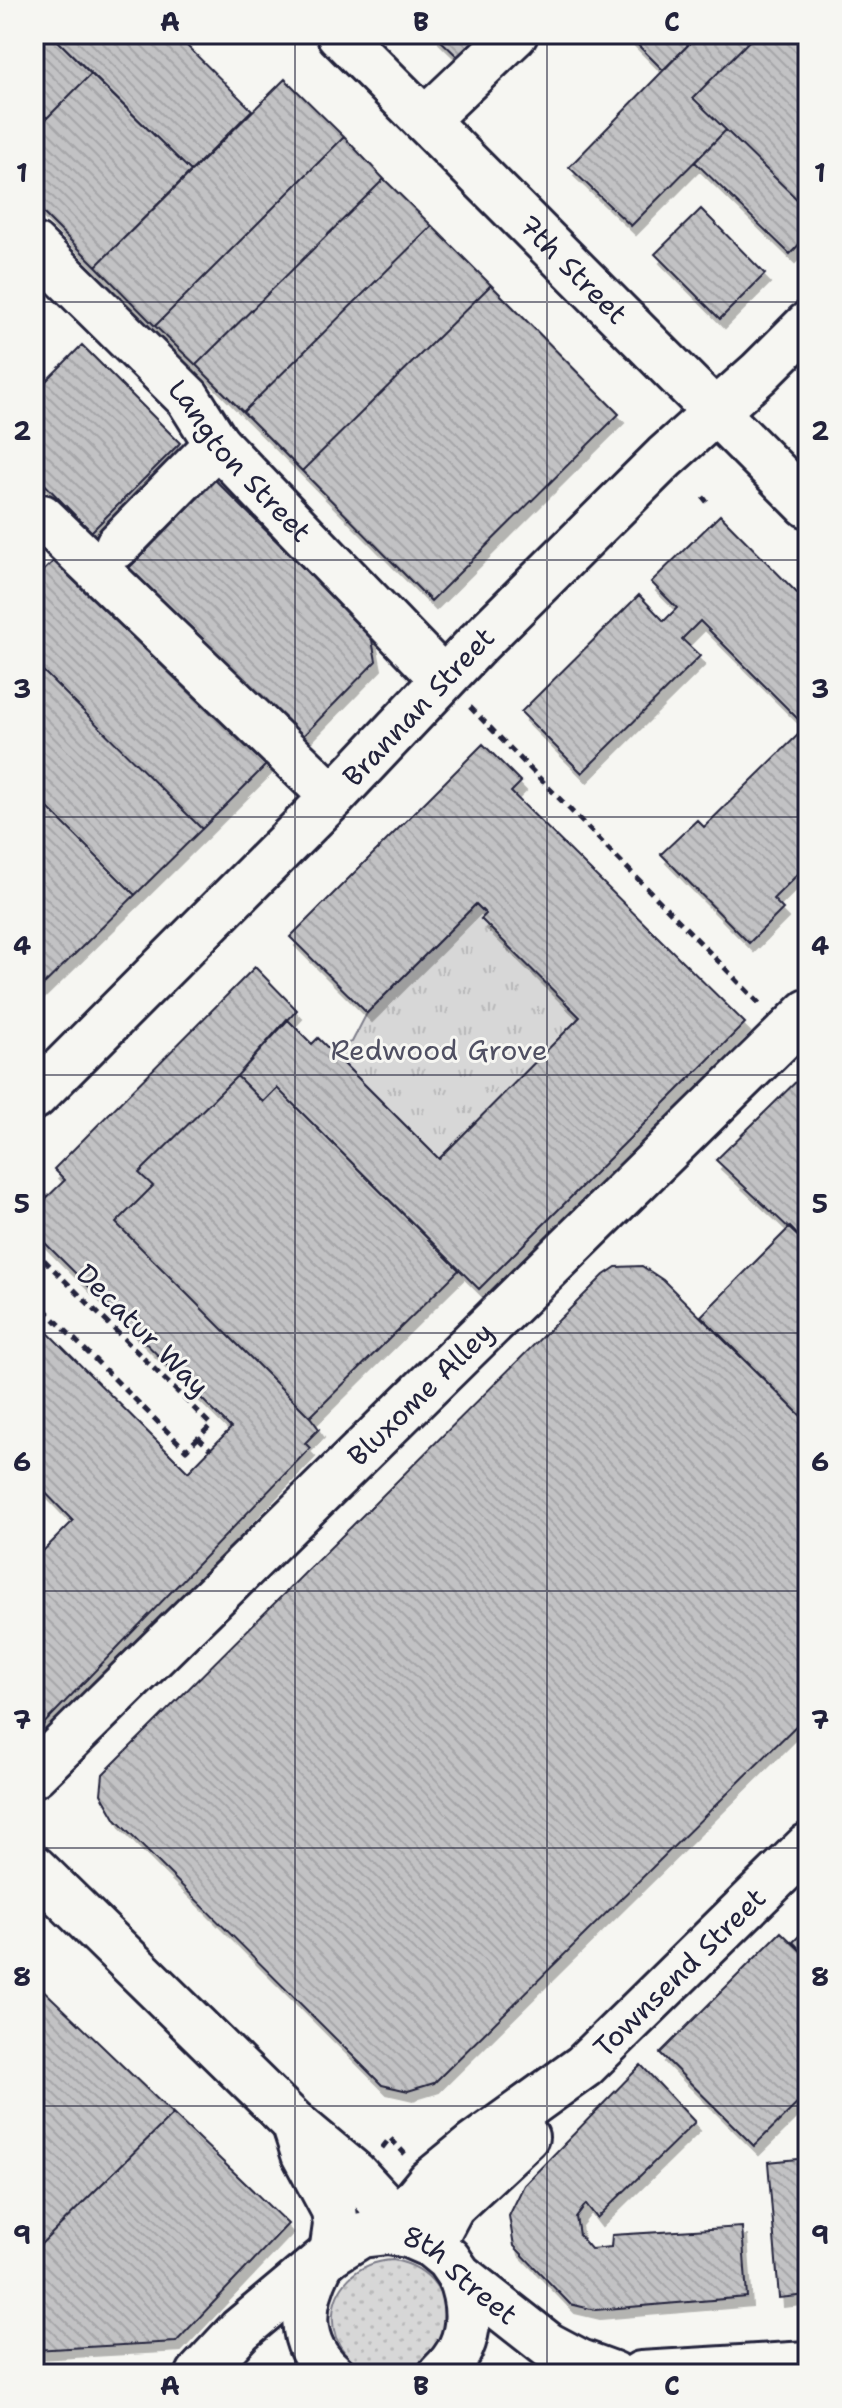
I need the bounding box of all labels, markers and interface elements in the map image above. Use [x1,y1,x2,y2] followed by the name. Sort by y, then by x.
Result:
[160,4,180,39] text: A
[413,4,429,39] text: B
[664,4,680,39] text: C
[16,155,28,190] text: 1
[814,155,826,190] text: 1
[510,206,636,332] street label: 7th Street
[160,370,320,550] street label: Langton Street
[13,413,31,448] text: 2
[811,413,829,448] text: 2
[334,618,503,794] street label: Brannan Street
[13,671,31,706] text: 3
[811,671,829,706] text: 3
[13,928,31,963] text: 4
[811,928,829,963] text: 4
[330,1031,548,1069] park label: Redwood Grove
[14,1186,30,1221] text: 5
[812,1186,828,1221] text: 5
[68,1255,218,1405] street label: Decatur Way
[339,1313,501,1474] street label: Bluxome Alley
[13,1444,31,1479] text: 6
[811,1444,829,1479] text: 6
[13,1702,31,1737] text: 7
[811,1702,829,1737] text: 7
[585,1879,774,2066] street label: Townsend Street
[13,1959,31,1994] text: 8
[811,1959,829,1994] text: 8
[397,2216,526,2333] street label: 8th Street
[13,2217,31,2252] text: 9
[811,2217,829,2252] text: 9
[160,2368,180,2403] text: A
[413,2368,429,2403] text: B
[664,2368,680,2403] text: C

